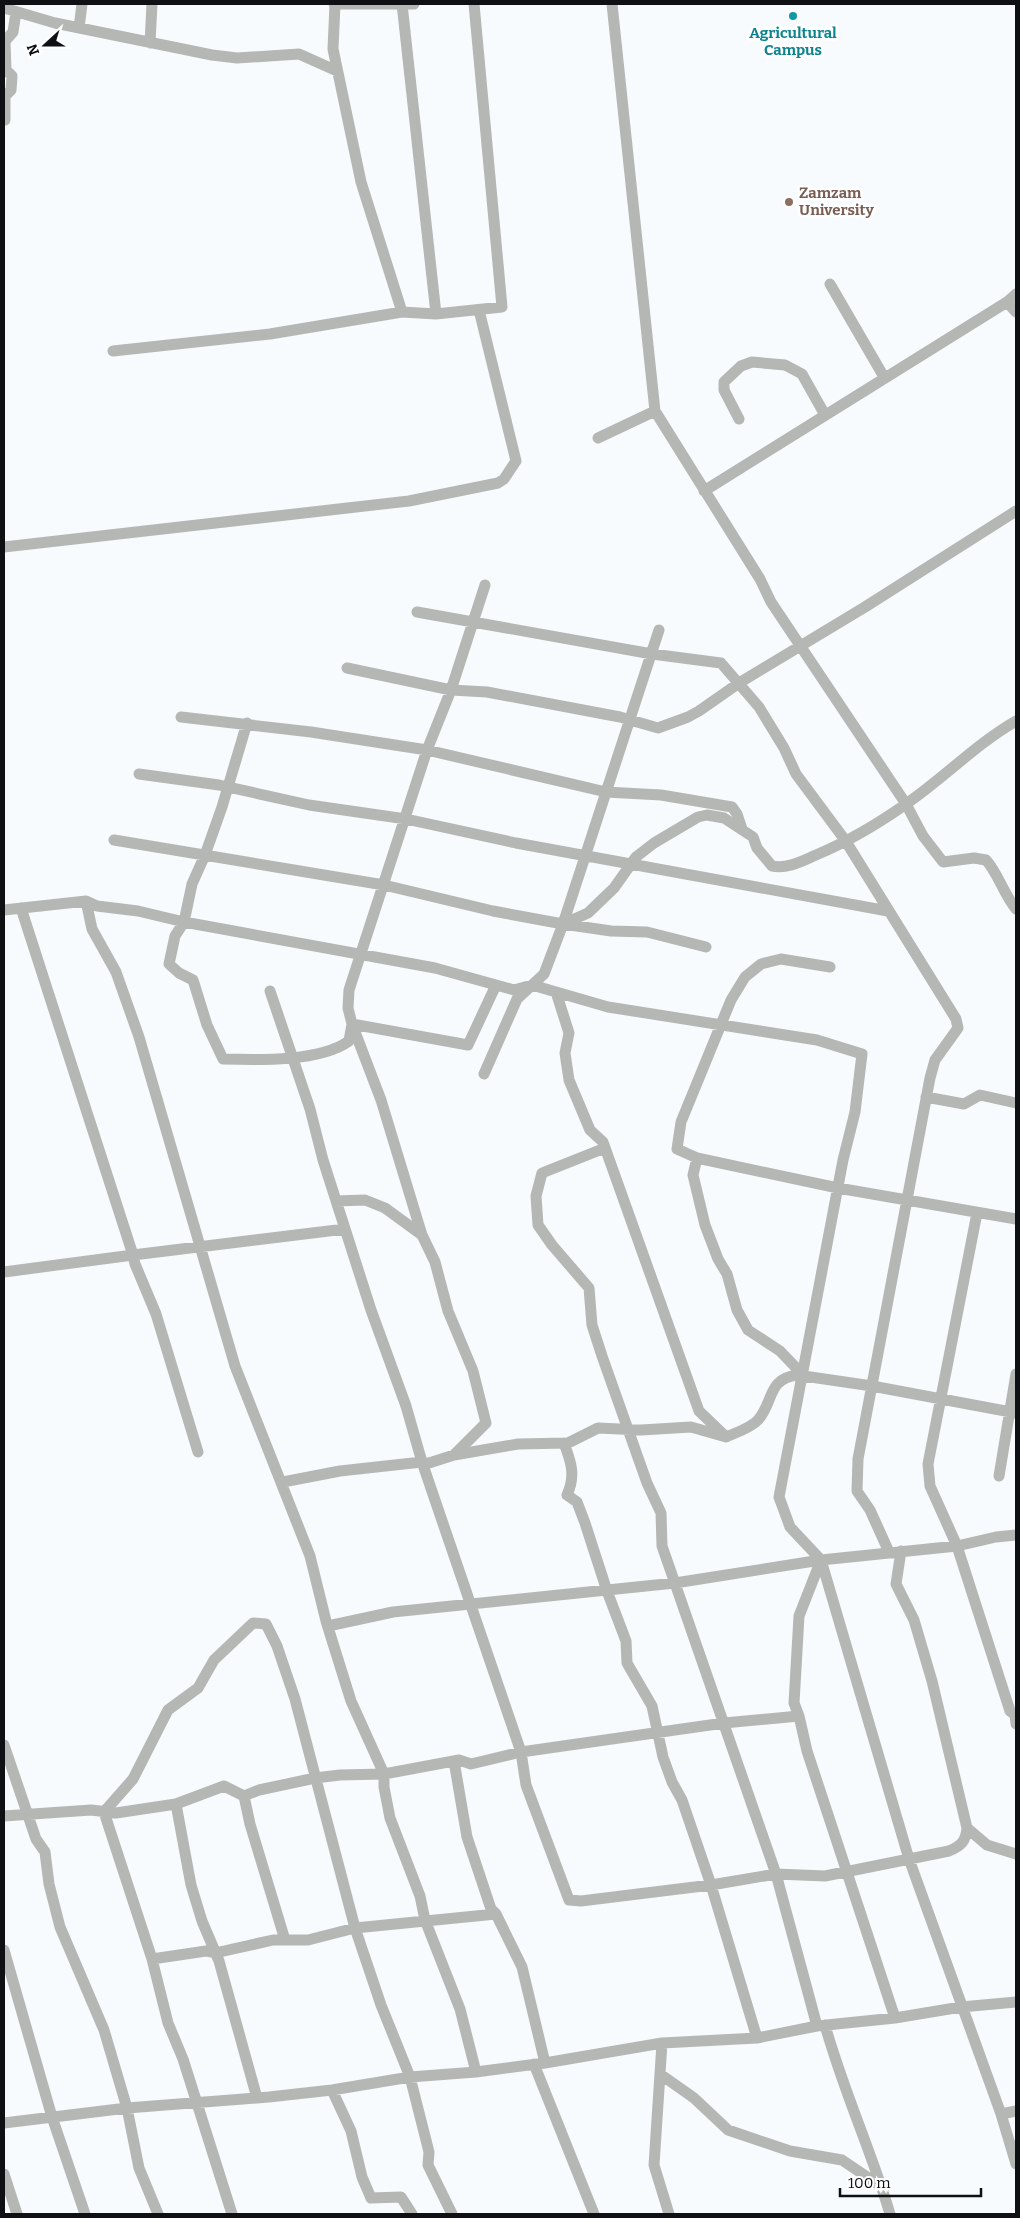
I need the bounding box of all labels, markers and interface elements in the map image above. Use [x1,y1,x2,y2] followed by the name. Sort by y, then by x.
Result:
[787,10,799,22] marker: Agricultural Campus
[20,20,70,70] north arrow
[749,24,837,59] place label: Agricultural Campus
[23,41,43,58] text: N
[799,184,874,219] place label: Zamzam University
[783,196,795,208] marker: Zamzam University
[840,2166,981,2198] scale bar
[848,2174,891,2192] text: 100 m

